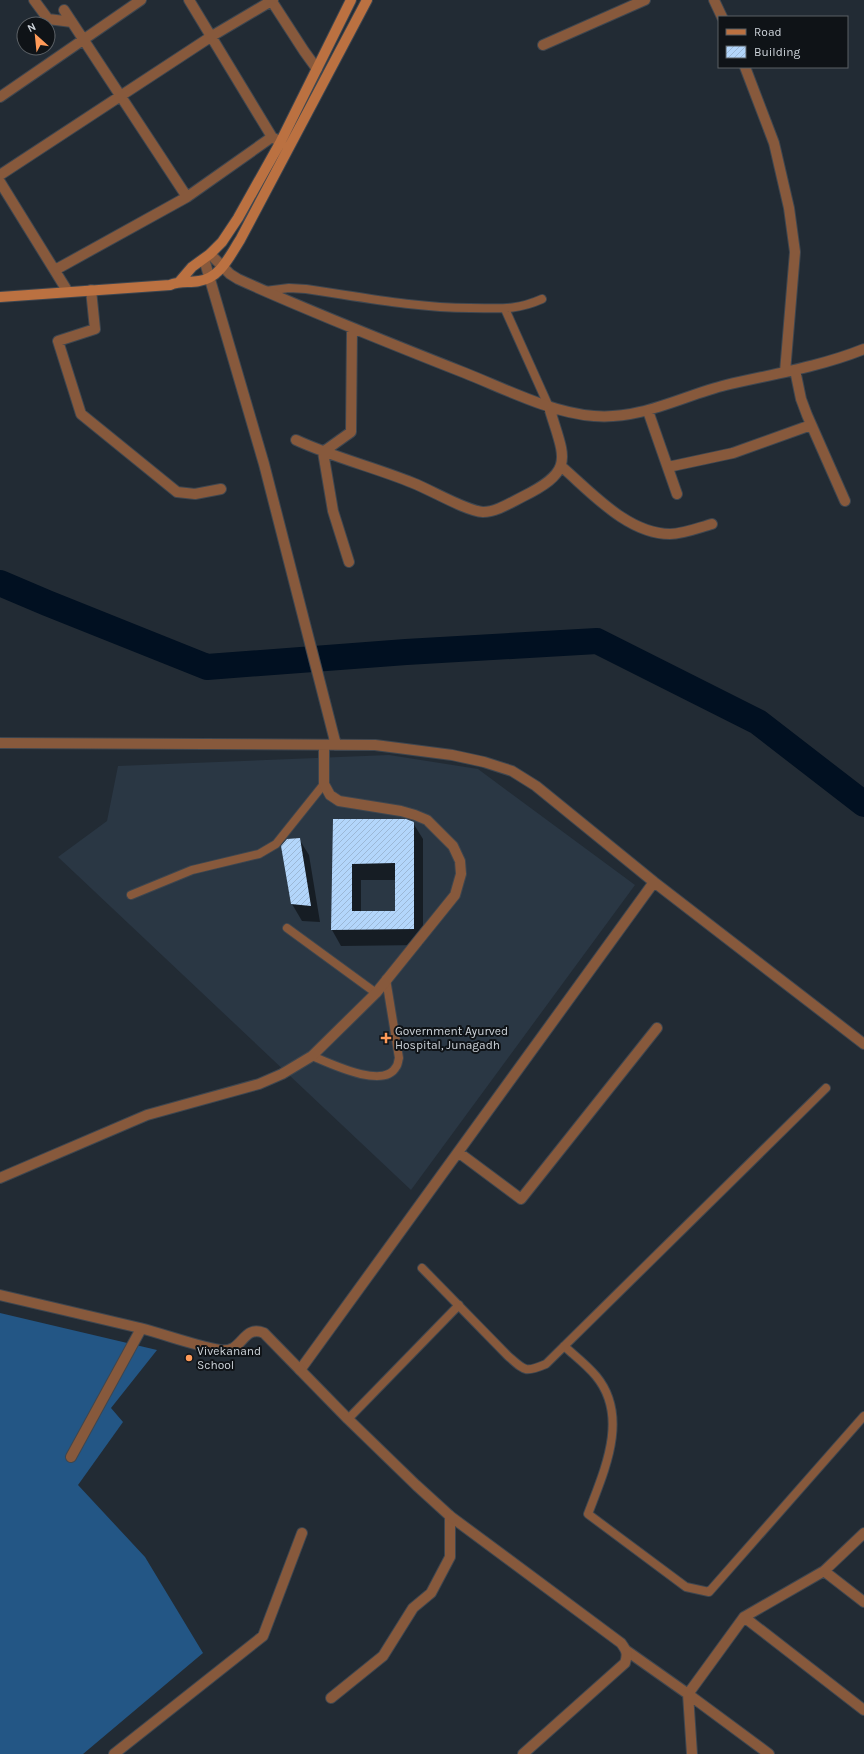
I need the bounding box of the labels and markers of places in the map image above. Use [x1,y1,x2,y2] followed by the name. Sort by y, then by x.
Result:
[395,1024,508,1052] place label: Government Ayurved Hospital, Junagadh
[380,1032,392,1044] marker: Government Ayurved Hospital, Junagadh
[197,1344,261,1372] place label: Vivekanand School
[184,1353,194,1363] marker: Vivekanand School

